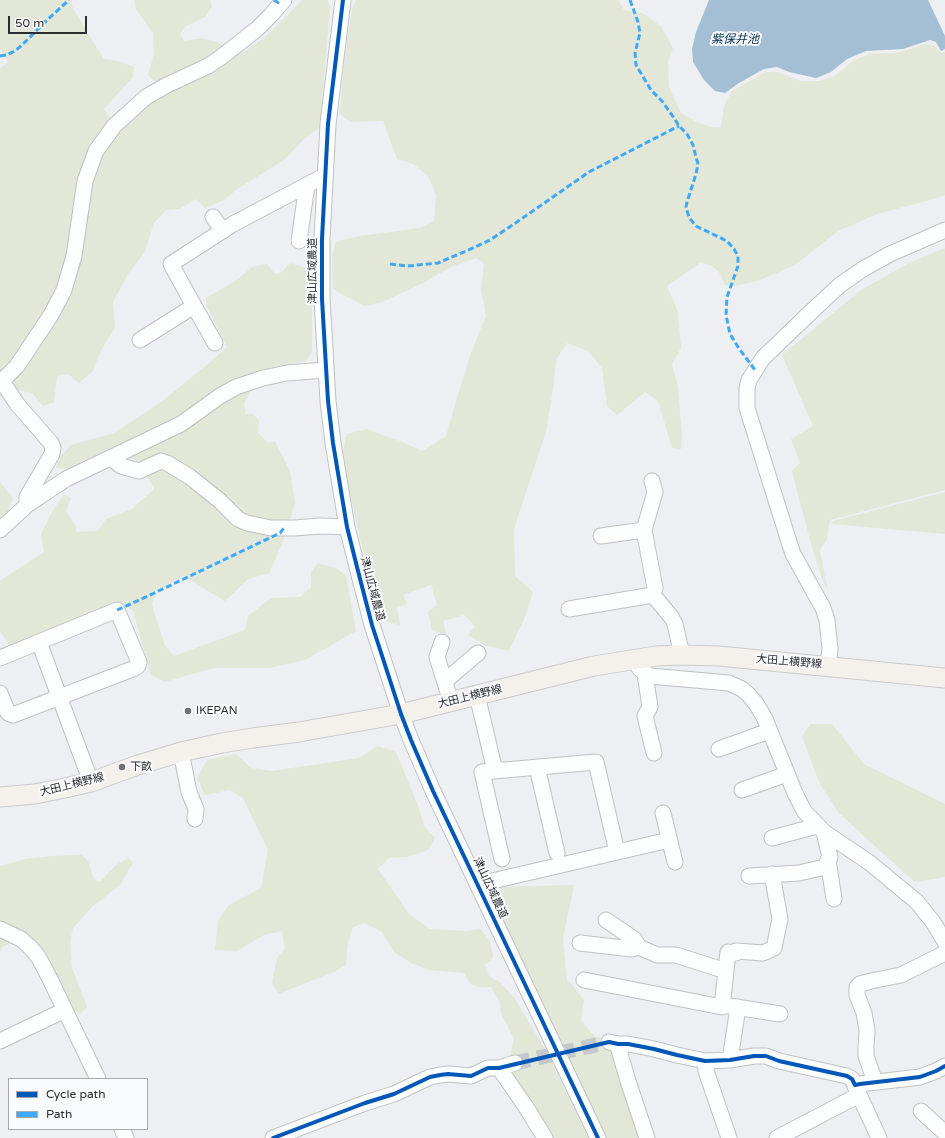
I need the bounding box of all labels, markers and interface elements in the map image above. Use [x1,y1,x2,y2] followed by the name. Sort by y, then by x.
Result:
[10,8,89,34] scale bar
[15,16,44,30] text: 50 m
[711,33,759,47] water label: 紫保井池
[306,238,320,304] street label: 津山広域農道
[357,555,387,623] street label: 津山広域農道
[756,653,822,671] street label: 大田上横野線
[436,683,504,711] street label: 大田上横野線
[196,704,237,718] place label: IKEPAN
[183,706,193,716] marker: IKEPAN
[130,760,152,774] place label: 下畝
[117,762,127,772] marker: 下畝
[38,771,106,799] street label: 大田上横野線
[470,855,510,921] street label: 津山広域農道
[8,1078,148,1130] legend
[46,1087,105,1101] text: Cycle path
[46,1107,72,1121] text: Path

